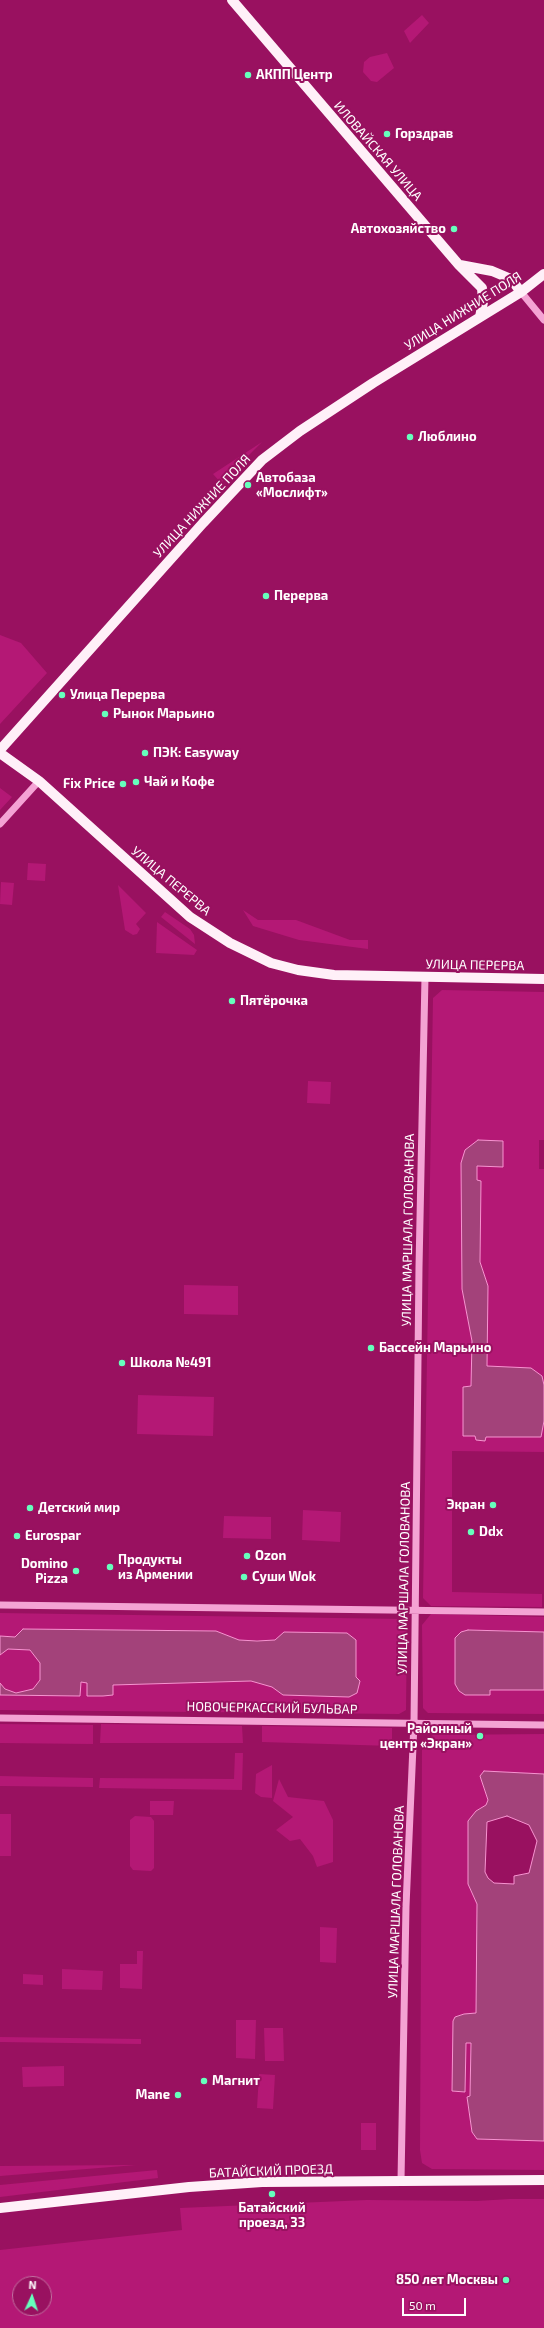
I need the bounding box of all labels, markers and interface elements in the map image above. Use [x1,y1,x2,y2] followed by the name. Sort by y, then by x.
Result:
[256,67,333,83] place label: АКПП Центр
[243,70,253,80] marker: АКПП Центр
[331,98,425,204] street label: ИЛОВАЙСКАЯ УЛИЦА
[395,126,453,142] place label: Горздрав
[382,129,392,139] marker: Горздрав
[351,221,446,237] place label: Автохозяйство
[449,224,459,234] marker: Автохозяйство
[402,269,524,353] street label: УЛИЦА НИЖНИЕ ПОЛЯ
[418,429,477,445] place label: Люблино
[405,432,415,442] marker: Люблино
[150,451,254,561] street label: УЛИЦА НИЖНИЕ ПОЛЯ
[256,470,328,501] place label: Автобаза «Мослифт»
[243,480,253,490] marker: Автобаза «Мослифт»
[274,588,328,604] place label: Перерва
[261,591,271,601] marker: Перерва
[70,687,165,703] place label: Улица Перерва
[57,690,67,700] marker: Улица Перерва
[113,706,215,722] place label: Рынок Марьино
[100,709,110,719] marker: Рынок Марьино
[153,745,239,761] place label: ПЭК: Easyway
[140,748,150,758] marker: ПЭК: Easyway
[144,774,215,790] place label: Чай и Кофе
[63,776,115,792] place label: Fix Price
[131,777,141,787] marker: Чай и Кофе
[118,779,128,789] marker: Fix Price
[128,843,214,919] street label: УЛИЦА ПЕРЕРВА
[425,956,525,974] street label: УЛИЦА ПЕРЕРВА
[240,993,308,1009] place label: Пятёрочка
[227,996,237,1006] marker: Пятёрочка
[399,1133,417,1327] street label: УЛИЦА МАРШАЛА ГОЛОВАНОВА
[379,1340,491,1356] place label: Бассейн Марьино
[366,1343,376,1353] marker: Бассейн Марьино
[130,1355,211,1371] place label: Школа №491
[117,1358,127,1368] marker: Школа №491
[395,1481,413,1675] street label: УЛИЦА МАРШАЛА ГОЛОВАНОВА
[447,1497,485,1513] place label: Экран
[38,1500,120,1516] place label: Детский мир
[488,1500,498,1510] marker: Экран
[25,1503,35,1513] marker: Детский мир
[479,1524,503,1540] place label: Ddx
[466,1527,476,1537] marker: Ddx
[25,1528,81,1544] place label: Eurospar
[12,1531,22,1541] marker: Eurospar
[255,1548,286,1564] place label: Ozon
[242,1551,252,1561] marker: Ozon
[118,1552,193,1583] place label: Продукты из Армении
[21,1556,68,1587] place label: Domino Pizza
[105,1562,115,1572] marker: Продукты из Армении
[71,1566,81,1576] marker: Domino Pizza
[252,1569,316,1585] place label: Суши Wok
[239,1572,249,1582] marker: Суши Wok
[186,1699,358,1717] street label: НОВОЧЕРКАССКИЙ БУЛЬВАР
[380,1721,472,1752] place label: Районный центр «Экран»
[475,1731,485,1741] marker: Районный центр «Экран»
[385,1805,407,1999] street label: УЛИЦА МАРШАЛА ГОЛОВАНОВА
[212,2073,260,2089] place label: Магнит
[199,2076,209,2086] marker: Магнит
[136,2087,170,2103] place label: Mane
[173,2090,183,2100] marker: Mane
[209,2161,333,2181] street label: БАТАЙСКИЙ ПРОЕЗД
[267,2189,277,2199] marker: Батайский проезд, 33
[238,2200,306,2231] place label: Батайский проезд, 33
[396,2272,498,2288] place label: 850 лет Москвы
[501,2275,511,2285] marker: 850 лет Москвы
[12,2276,52,2316] north arrow
[28,2278,37,2291] text: N
[404,2290,468,2316] scale bar
[409,2298,436,2312] text: 50 m

